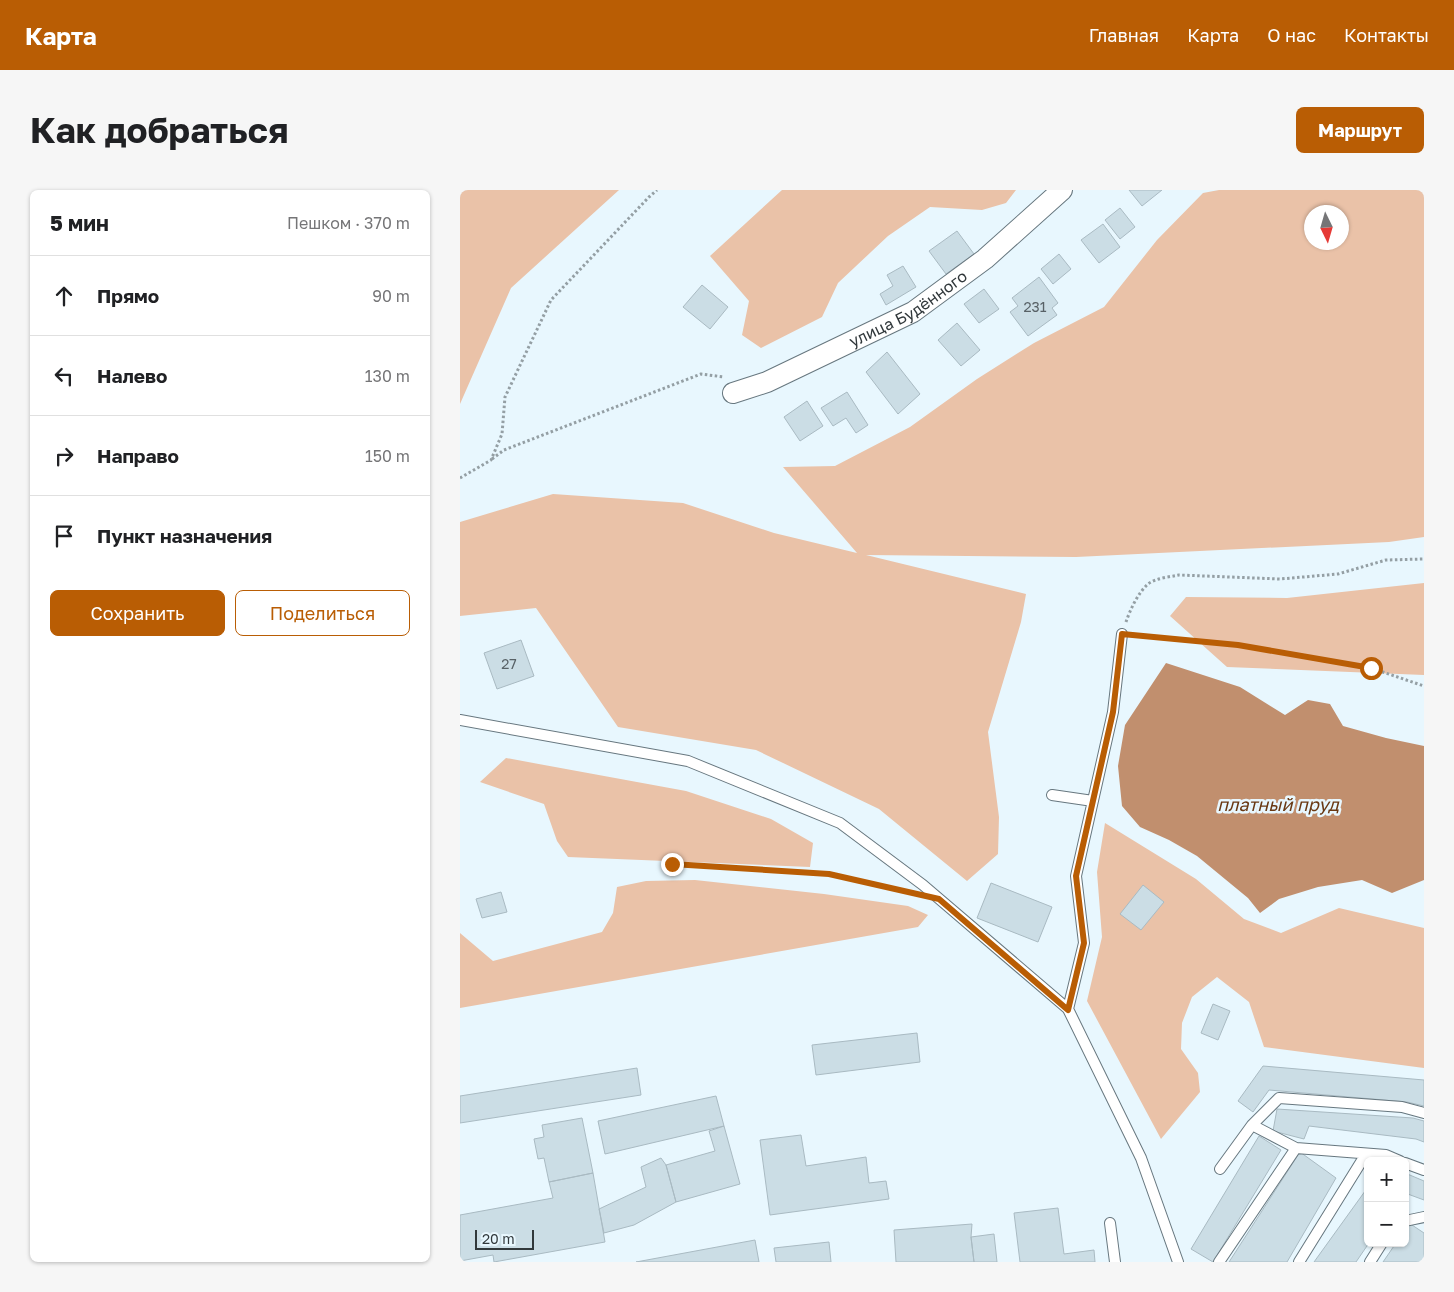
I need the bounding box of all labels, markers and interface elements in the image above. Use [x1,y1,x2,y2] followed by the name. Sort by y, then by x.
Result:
[25,21,97,50] text: Карта
[1089,24,1159,46] text: Главная
[1187,24,1239,46] text: Карта
[1267,24,1316,46] text: О нас
[1344,24,1429,46] text: Контакты
[1296,107,1424,153] button: Маршрут
[30,109,288,151] text: Как добраться
[1304,205,1349,250] north arrow
[50,210,109,236] text: 5 мин
[287,213,410,233] text: Пешком · 370 m
[846,266,971,351] street label: улица Будённого
[50,282,78,310] icon: ahead
[97,284,159,307] text: Прямо
[372,286,410,306] text: 90 m
[1023,298,1047,315] house number: 231
[50,362,78,390] icon: left
[97,364,167,387] text: Налево
[365,366,410,386] text: 130 m
[50,442,78,470] icon: right
[97,444,179,467] text: Направо
[365,446,410,466] text: 150 m
[50,522,78,550] icon: arrive
[97,524,272,547] text: Пункт назначения
[50,590,225,636] button: Сохранить
[235,590,410,636] button: Поделиться
[501,655,517,672] house number: 27
[1360,657,1383,680] route start
[1217,793,1340,815] water label: платный пруд
[661,853,684,876] route end
[1364,1157,1409,1247] map controls
[1364,1157,1409,1202] button: +
[1364,1202,1409,1247] button: −
[475,1227,534,1250] scale bar
[482,1230,515,1247] text: 20 m

